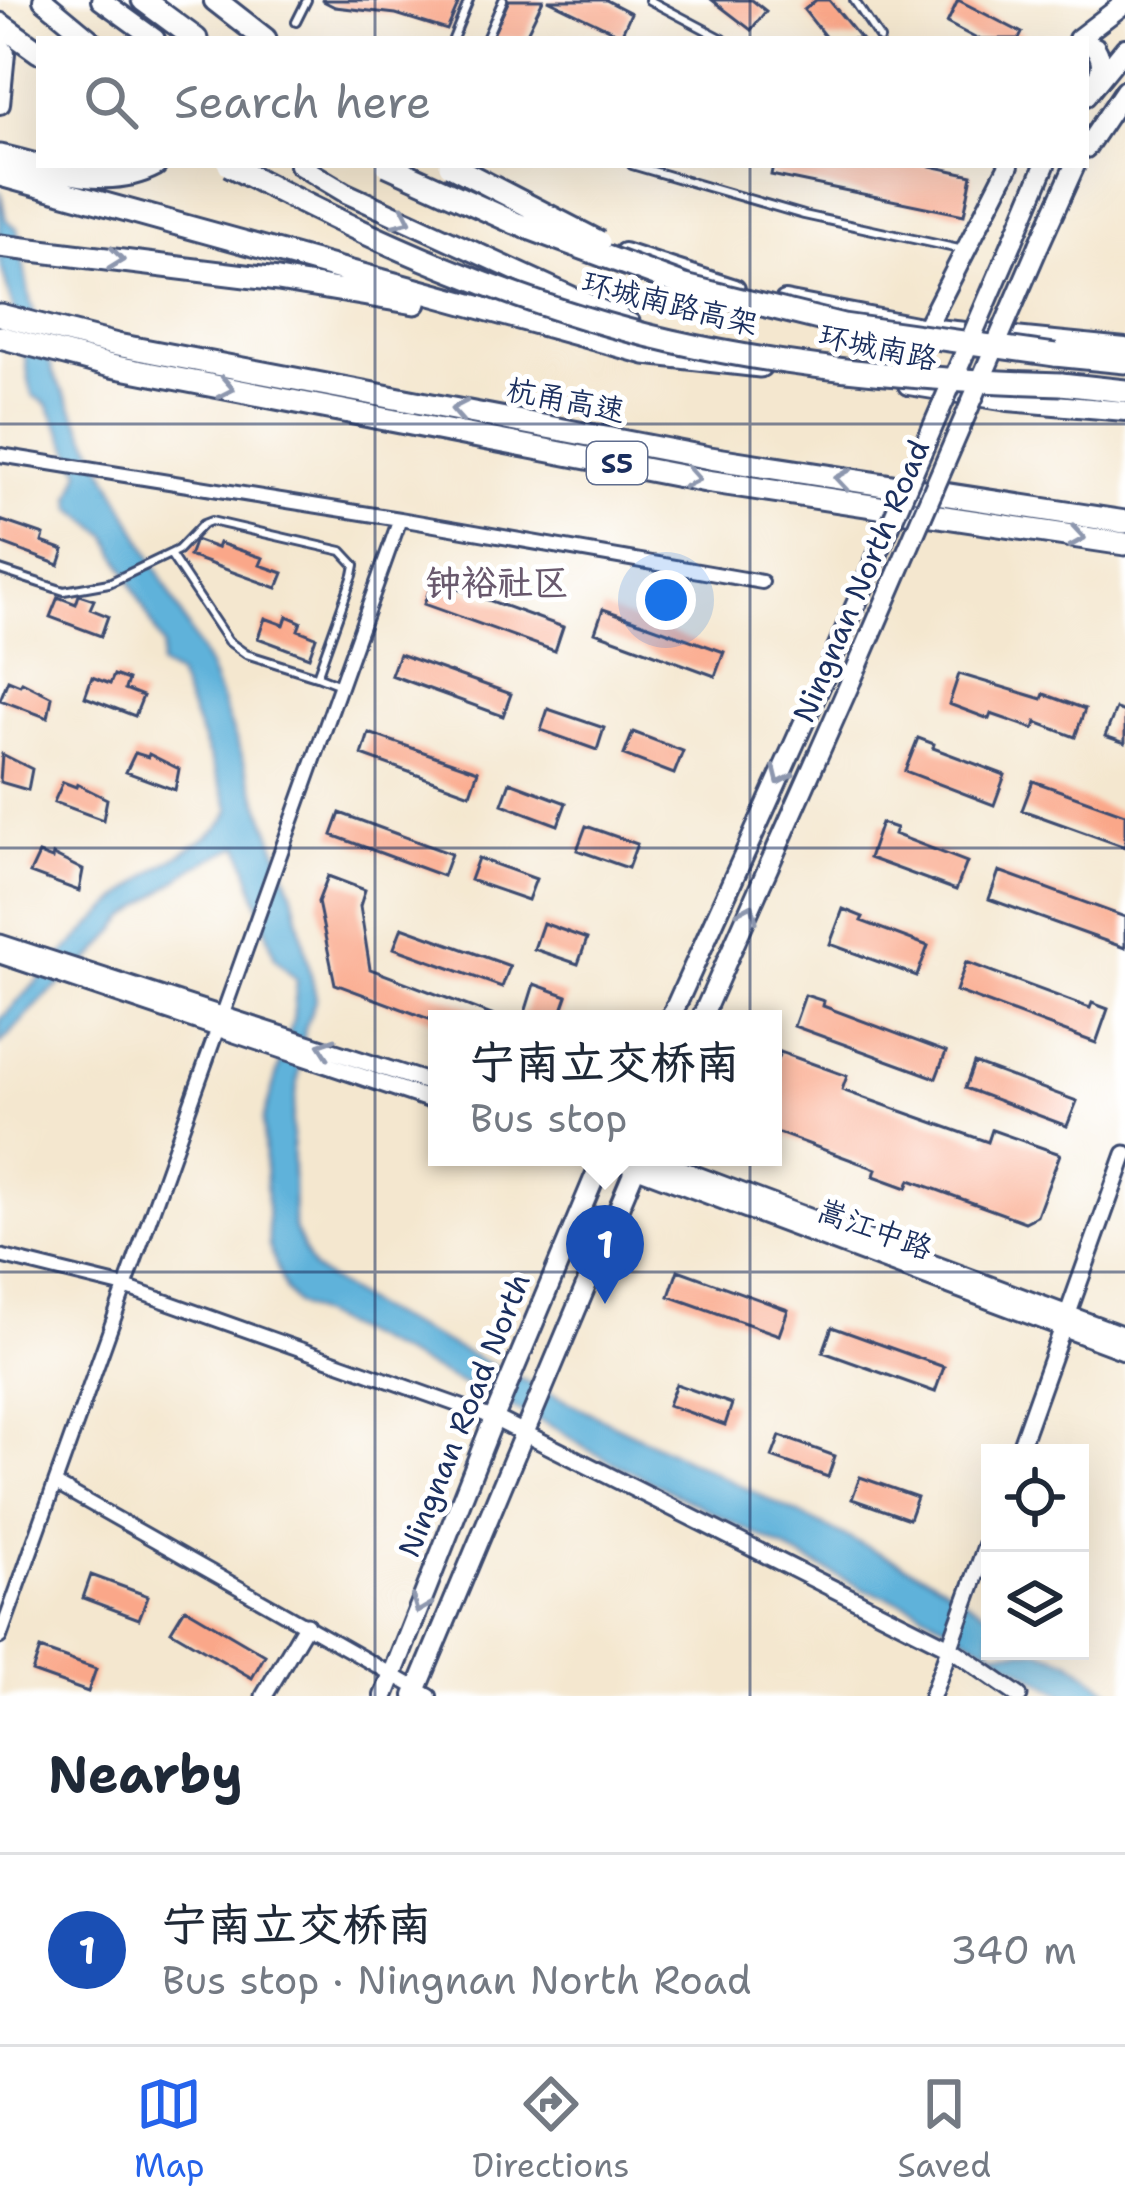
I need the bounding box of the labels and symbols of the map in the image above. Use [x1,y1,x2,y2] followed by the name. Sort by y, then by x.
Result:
[391,205,412,228] one-way arrow
[106,245,126,271] one-way arrow
[578,261,762,345] street label: 环城南路高架
[815,314,941,380] street label: 环城南路
[503,368,629,432] street label: 杭甬高速
[216,374,236,400] one-way arrow
[450,398,470,424] one-way arrow
[783,433,939,729] street label: Ningnan North Road
[587,442,647,484] road number: S5
[681,464,701,490] one-way arrow
[834,467,853,493] one-way arrow
[1067,523,1087,549] one-way arrow
[425,558,569,607] district label: 钟裕社区
[636,570,696,630] your location
[771,765,795,786] one-way arrow
[734,903,758,924] one-way arrow
[316,1037,337,1062] one-way arrow
[812,1189,938,1269] street label: 嵩江中路
[566,1205,644,1304] pin: 1
[388,1267,540,1563] street label: Ningnan Road North
[410,1593,434,1614] one-way arrow

